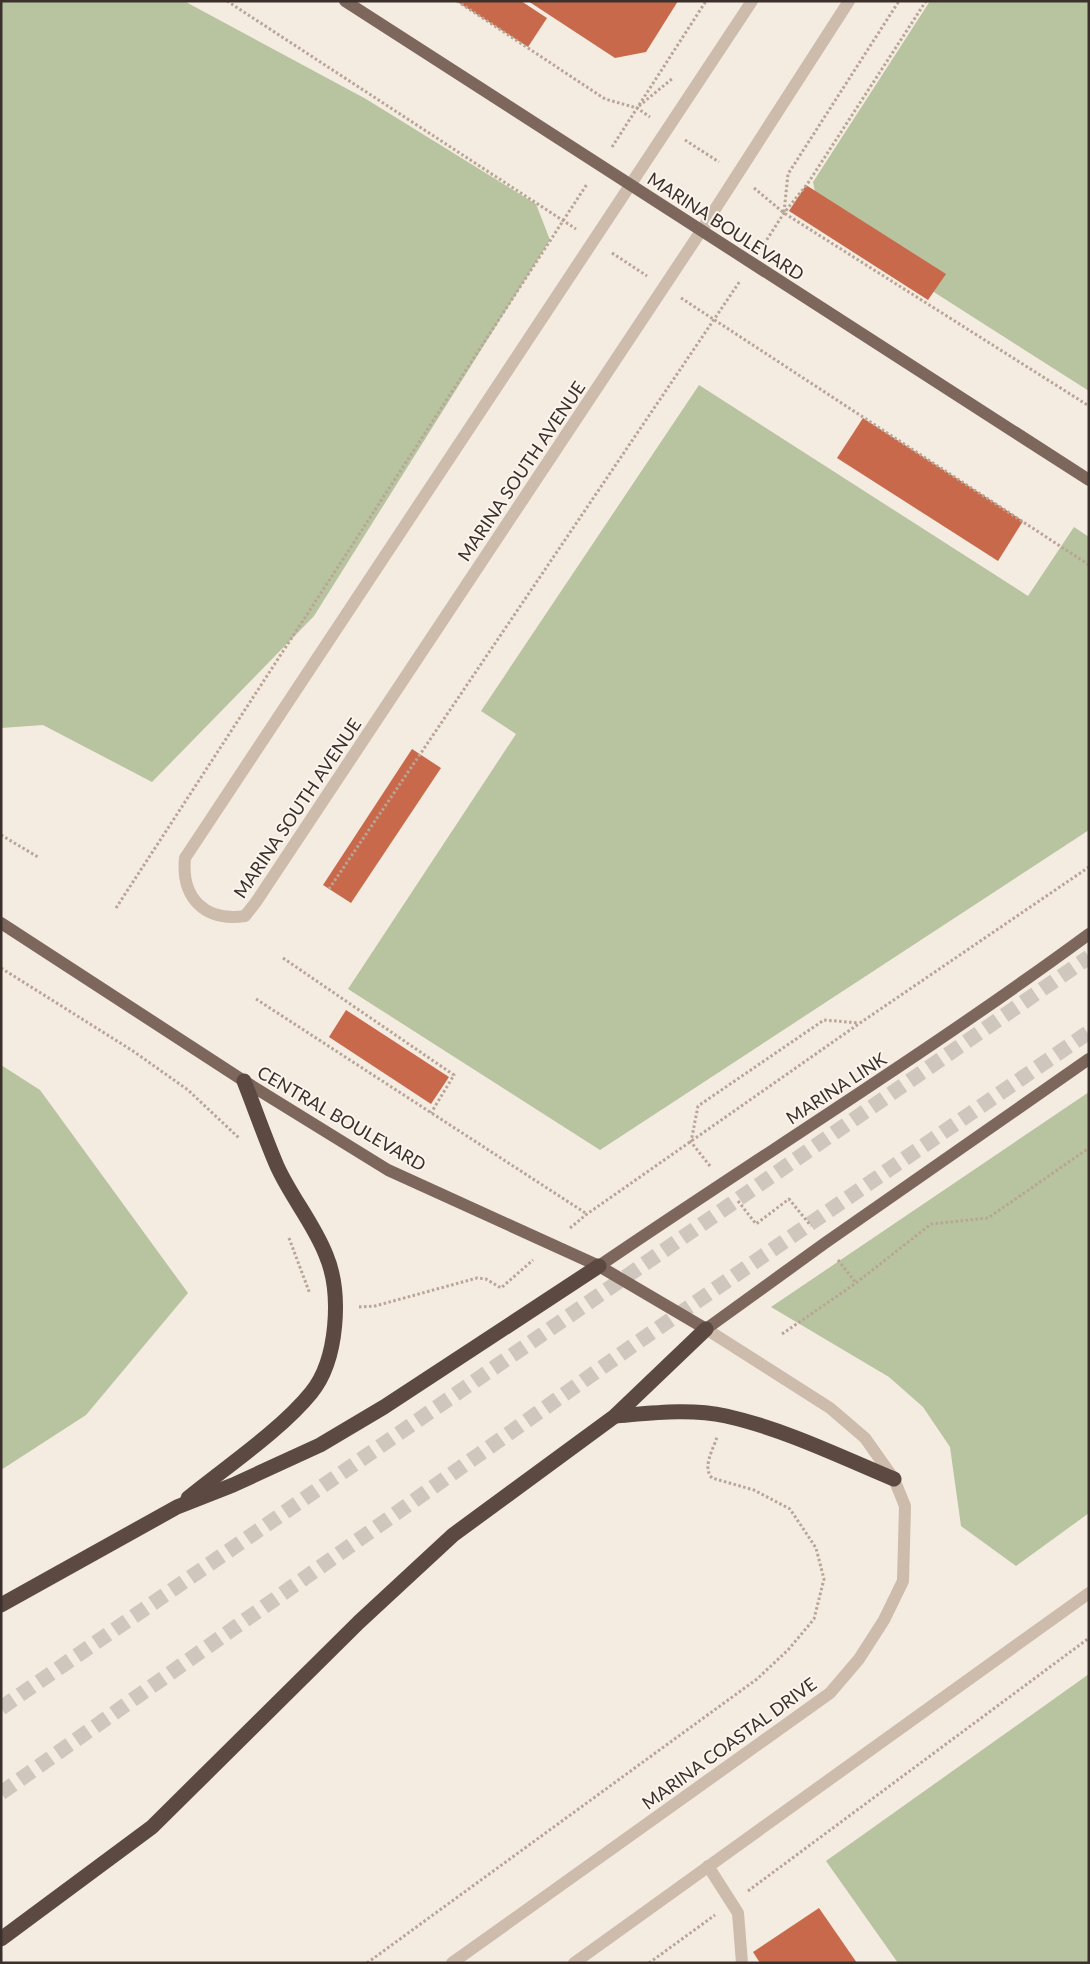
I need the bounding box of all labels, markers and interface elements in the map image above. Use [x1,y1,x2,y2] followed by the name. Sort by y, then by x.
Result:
[643,167,809,285] street label: MARINA BOULEVARD
[453,377,589,565] street label: MARINA SOUTH AVENUE
[229,714,365,902] street label: MARINA SOUTH AVENUE
[782,1047,890,1129] street label: MARINA LINK
[254,1061,430,1175] street label: CENTRAL BOULEVARD
[637,1672,821,1814] street label: MARINA COASTAL DRIVE

